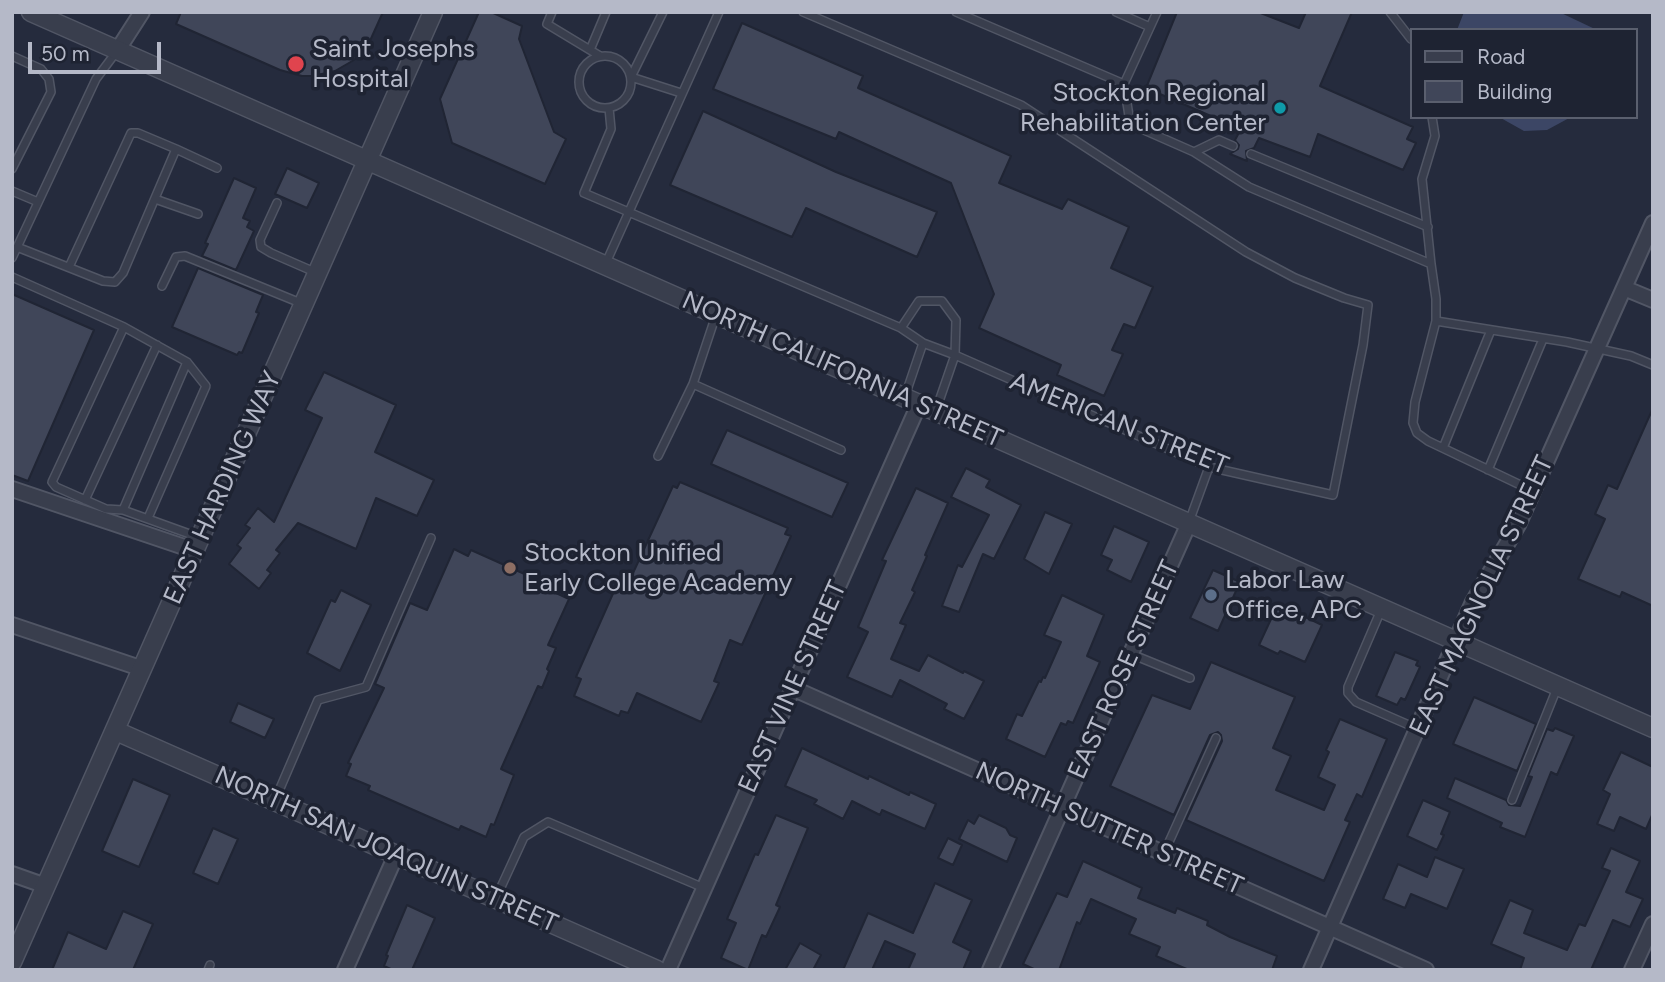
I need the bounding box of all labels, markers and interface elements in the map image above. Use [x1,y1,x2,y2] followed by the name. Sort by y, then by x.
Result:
[32,28,164,72] scale bar
[1410,28,1637,119] legend
[312,33,475,94] place label: Saint Josephs Hospital
[41,41,90,66] text: 50 m
[1477,44,1525,69] text: Road
[286,54,306,74] marker: Saint Josephs Hospital
[1020,77,1266,138] place label: Stockton Regional Rehabilitation Center
[1477,79,1552,104] text: Building
[1272,100,1288,116] marker: Stockton Regional Rehabilitation Center
[677,285,1007,455] street label: NORTH CALIFORNIA STREET
[1005,366,1233,482] street label: AMERICAN STREET
[158,367,288,609] street label: EAST HARDING WAY
[1403,451,1561,741] street label: EAST MAGNOLIA STREET
[524,537,792,598] place label: Stockton Unified Early College Academy
[1062,556,1186,784] street label: EAST ROSE STREET
[502,560,518,576] marker: Stockton Unified Early College Academy
[1225,564,1362,626] place label: Labor Law Office, APC
[732,576,854,798] street label: EAST VINE STREET
[1203,587,1219,603] marker: Labor Law Office, APC
[970,756,1248,902] street label: NORTH SUTTER STREET
[210,760,562,940] street label: NORTH SAN JOAQUIN STREET

